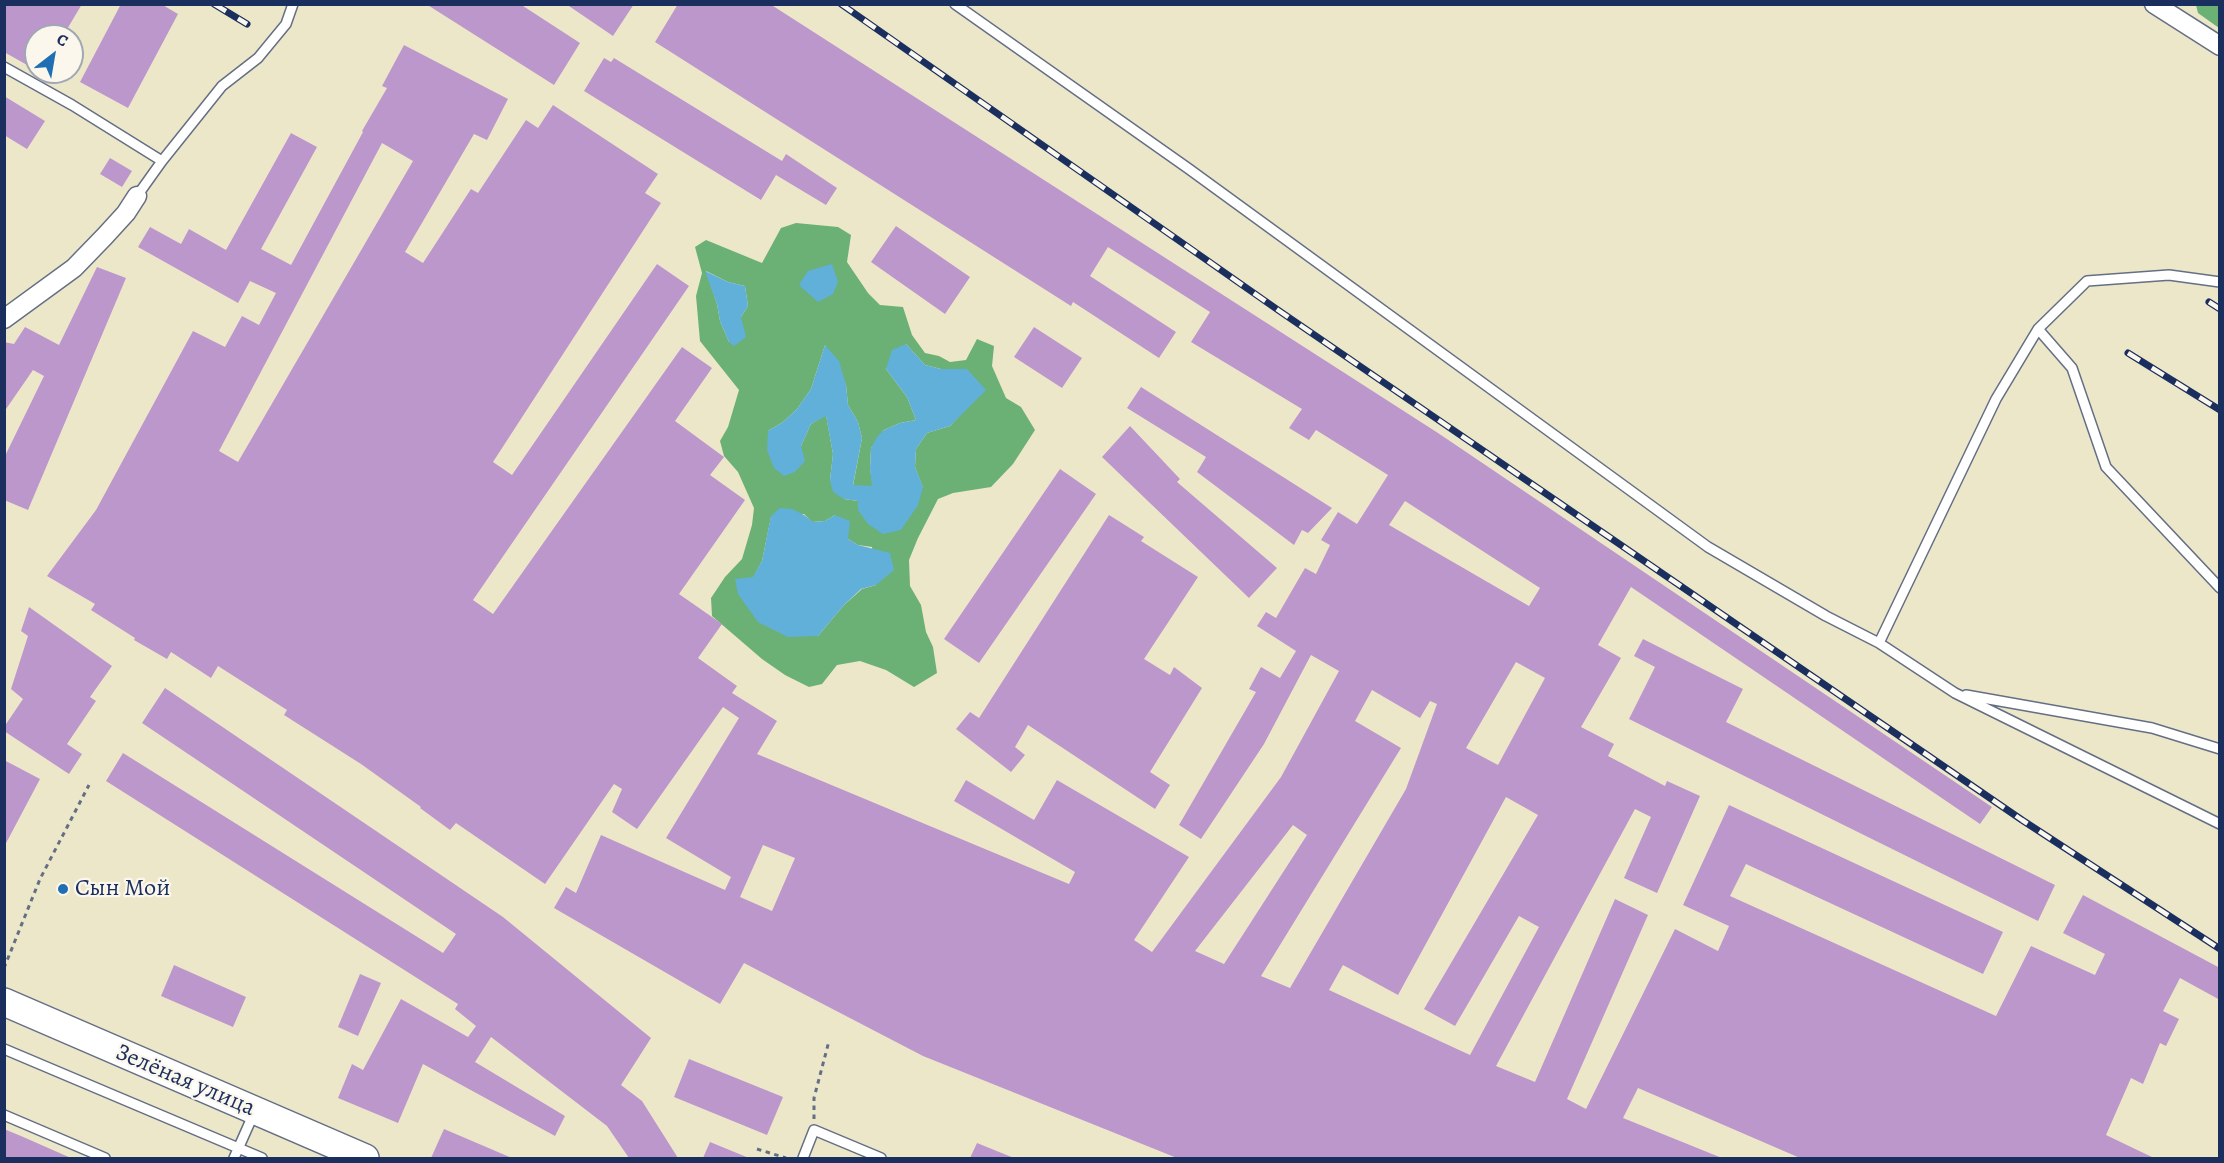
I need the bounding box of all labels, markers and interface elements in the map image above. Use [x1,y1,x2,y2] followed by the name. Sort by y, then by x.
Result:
[24,24,84,84] north arrow
[52,28,72,52] text: С
[75,875,170,903] place label: Сын Мой
[56,882,70,896] marker: Сын Мой
[111,1039,259,1123] street label: Зелёная улица

